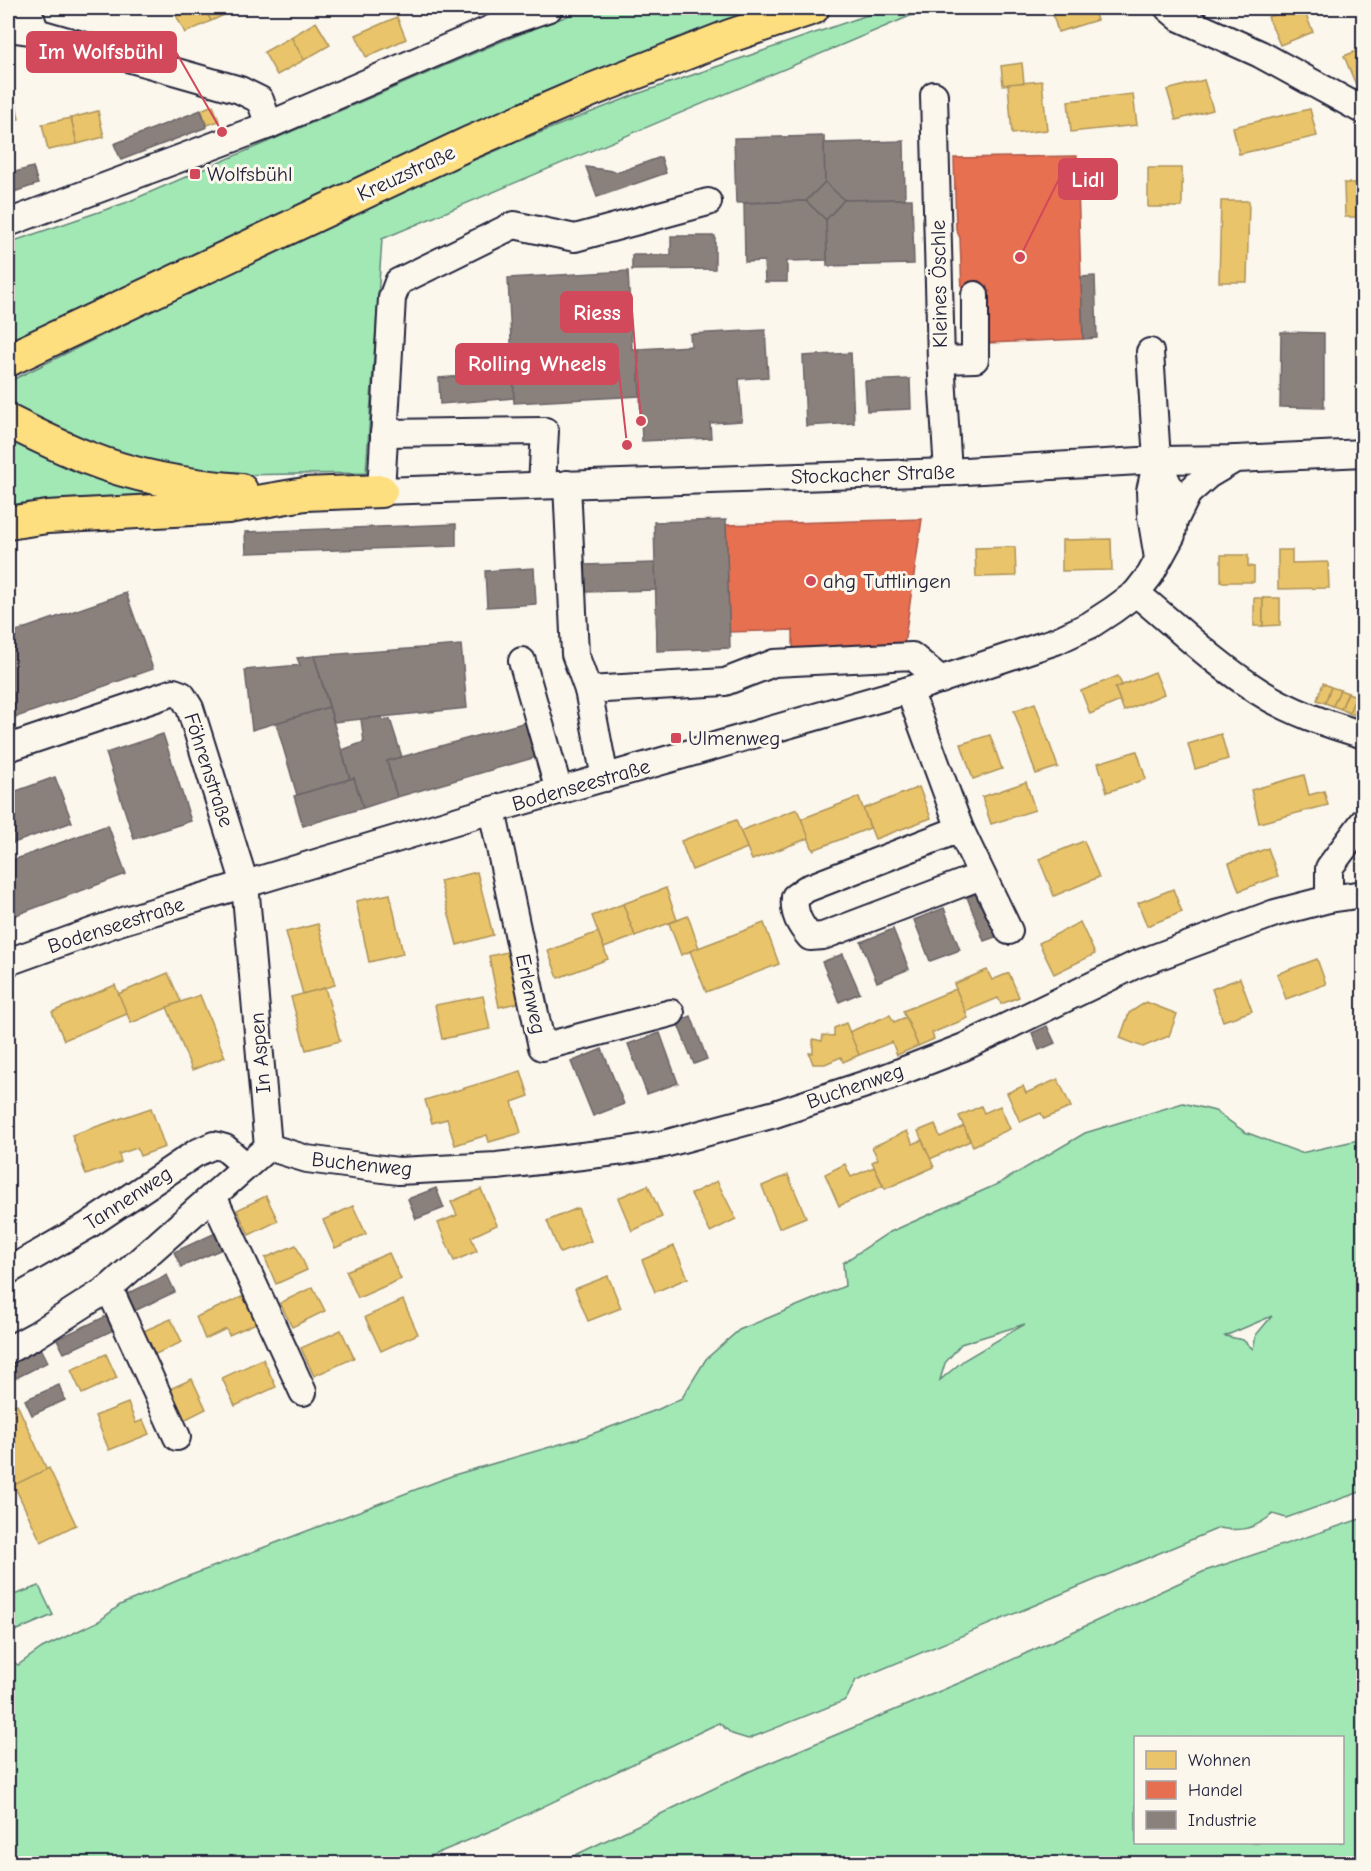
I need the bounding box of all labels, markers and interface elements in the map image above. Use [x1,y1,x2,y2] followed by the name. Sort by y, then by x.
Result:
[27,32,176,72] callout: Im Wolfsbühl
[39,39,163,65] text: Im Wolfsbühl
[353,140,459,206] street label: Kreuzstraße
[1059,159,1117,199] callout: Lidl
[207,162,293,186] place label: Wolfsbühl
[188,167,202,181] marker: Wolfsbühl
[1071,167,1105,193] text: Lidl
[926,220,952,348] street label: Kleines Öschle
[561,292,632,332] callout: Riess
[573,300,621,326] text: Riess
[456,344,618,384] callout: Rolling Wheels
[468,351,606,377] text: Rolling Wheels
[791,459,955,489] street label: Stockacher Straße
[823,569,951,593] place label: ahg Tuttlingen
[804,574,818,588] marker: ahg Tuttlingen
[179,710,239,830] street label: Föhrenstraße
[688,726,780,750] place label: Ulmenweg
[669,731,683,745] marker: Ulmenweg
[509,754,653,816] street label: Bodenseestraße
[45,892,187,958] street label: Bodenseestraße
[511,952,551,1036] street label: Erlenweg
[245,1012,275,1094] street label: In Aspen
[803,1058,907,1114] street label: Buchenweg
[310,1147,414,1181] street label: Buchenweg
[80,1161,176,1235] street label: Tannenweg
[1134,1736,1344,1844] legend
[1188,1750,1251,1771] text: Wohnen
[1188,1780,1243,1801] text: Handel
[1188,1810,1257,1831] text: Industrie

